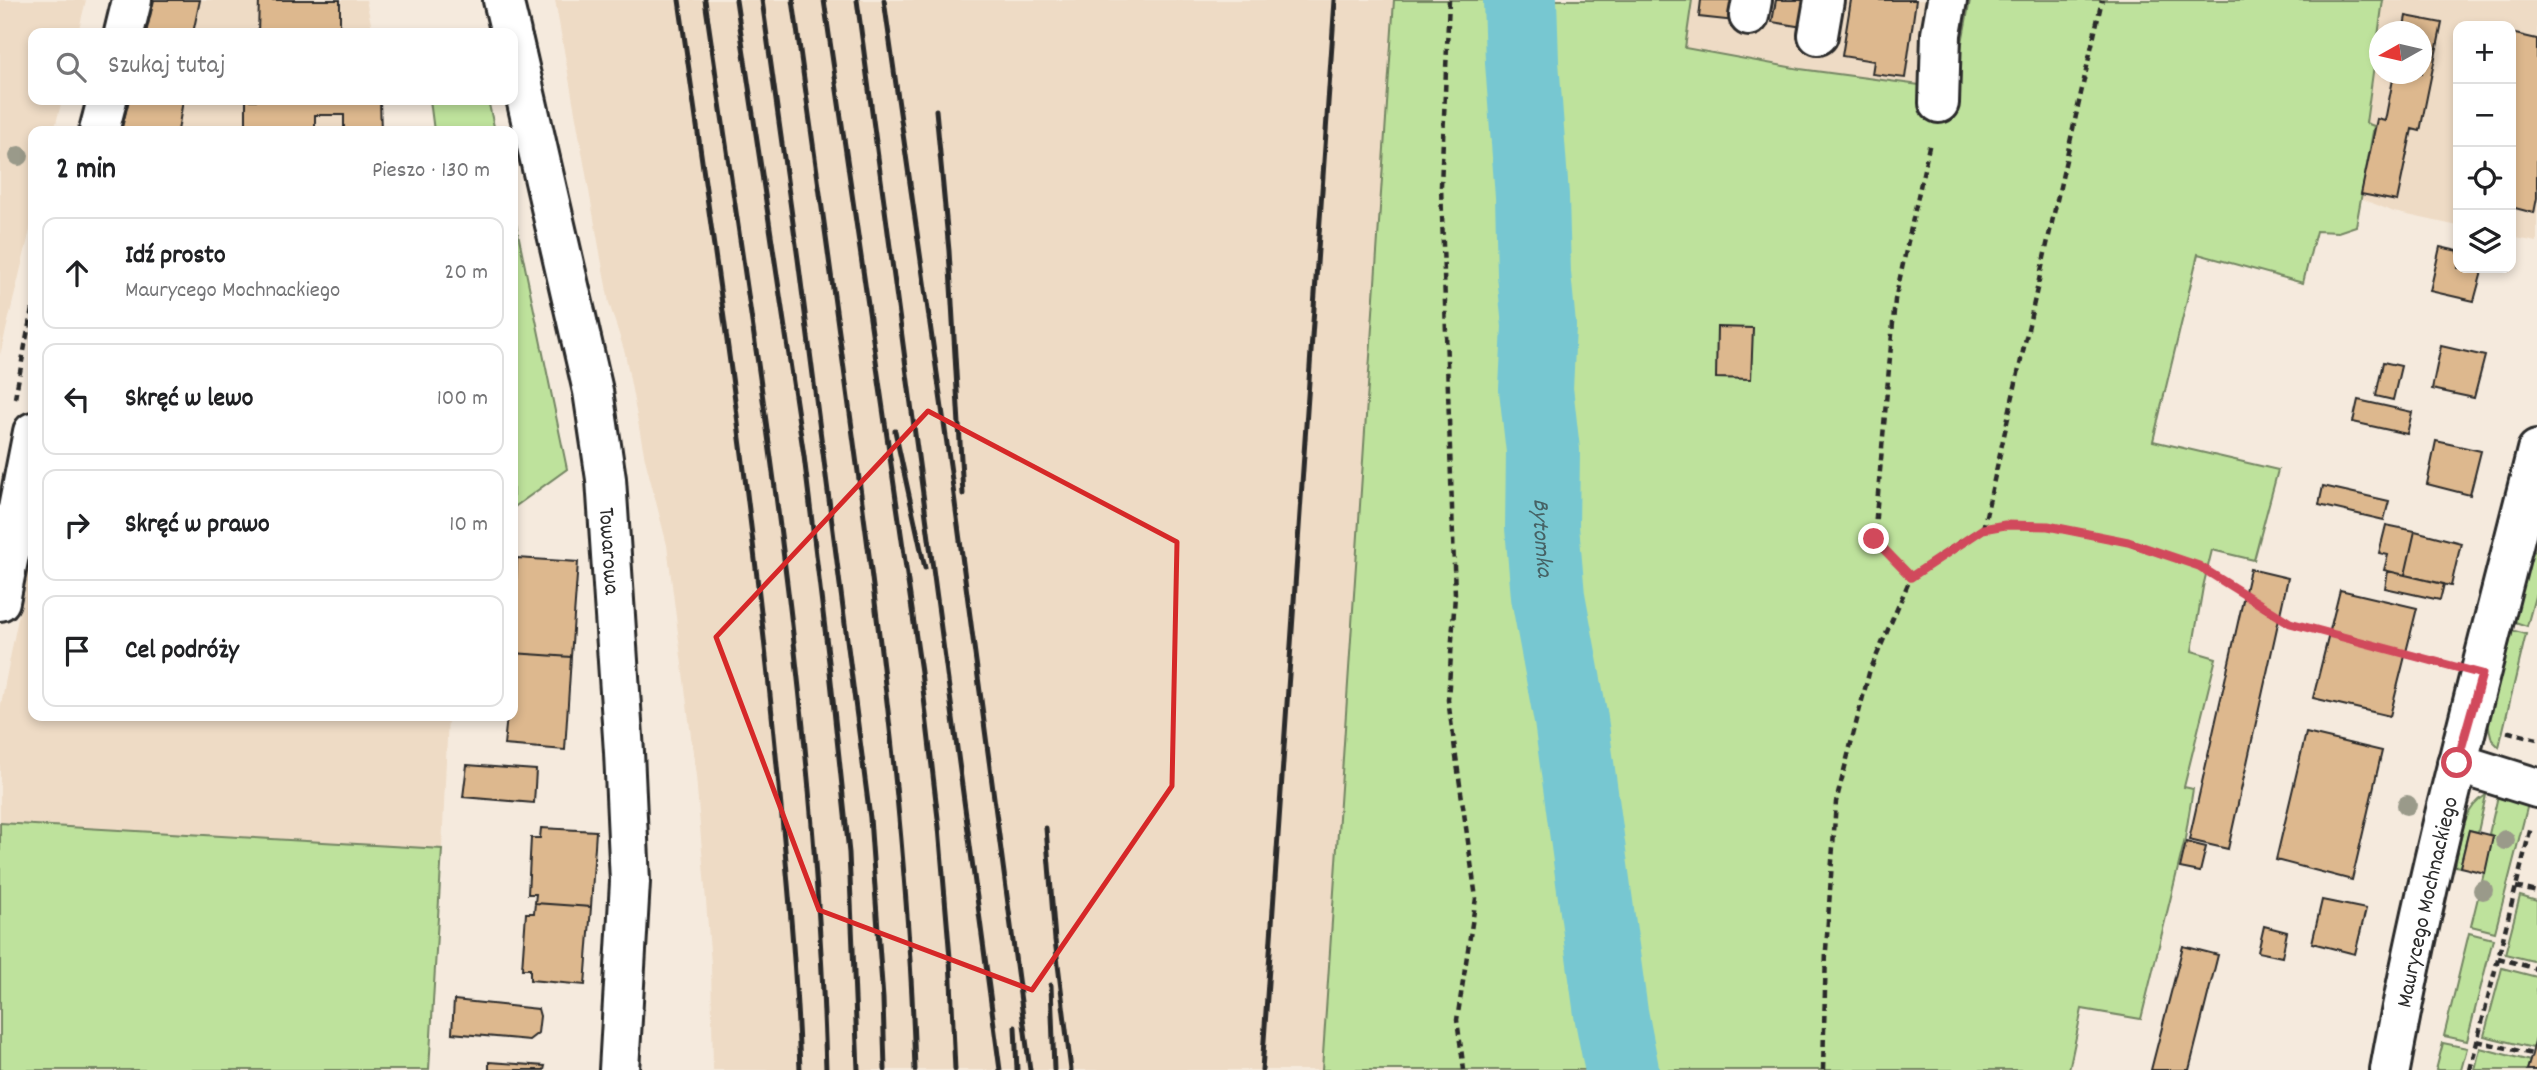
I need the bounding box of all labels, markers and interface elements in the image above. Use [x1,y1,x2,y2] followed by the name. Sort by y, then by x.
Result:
[2369,21,2432,84] north arrow
[2453,21,2516,273] map controls
[2453,21,2516,84] button: +
[28,28,518,105] search box
[52,48,90,86] icon: search
[108,48,226,85] text: Szukaj tutaj
[2453,84,2516,147] button: −
[2453,147,2516,210] button: locate
[56,150,116,193] text: 2 min
[372,155,490,188] text: Pieszo · 130 m
[2453,210,2516,273] button: layers
[125,238,226,275] text: Idź prosto
[58,254,96,292] icon: ahead
[444,257,488,290] text: 20 m
[125,275,340,308] text: Maurycego Mochnackiego
[58,380,96,418] icon: left
[125,381,253,418] text: Skręć w lewo
[437,383,488,416] text: 100 m
[1522,498,1560,580] water label: Bytomka
[58,506,96,544] icon: right
[588,506,627,597] street label: Towarowa
[125,507,269,544] text: Skręć w prawo
[449,509,488,542] text: 10 m
[1858,523,1889,554] route end
[58,632,96,670] icon: arrive
[125,633,239,670] text: Cel podróży
[2441,747,2472,778] route start
[2389,794,2469,1011] street label: Maurycego Mochnackiego

